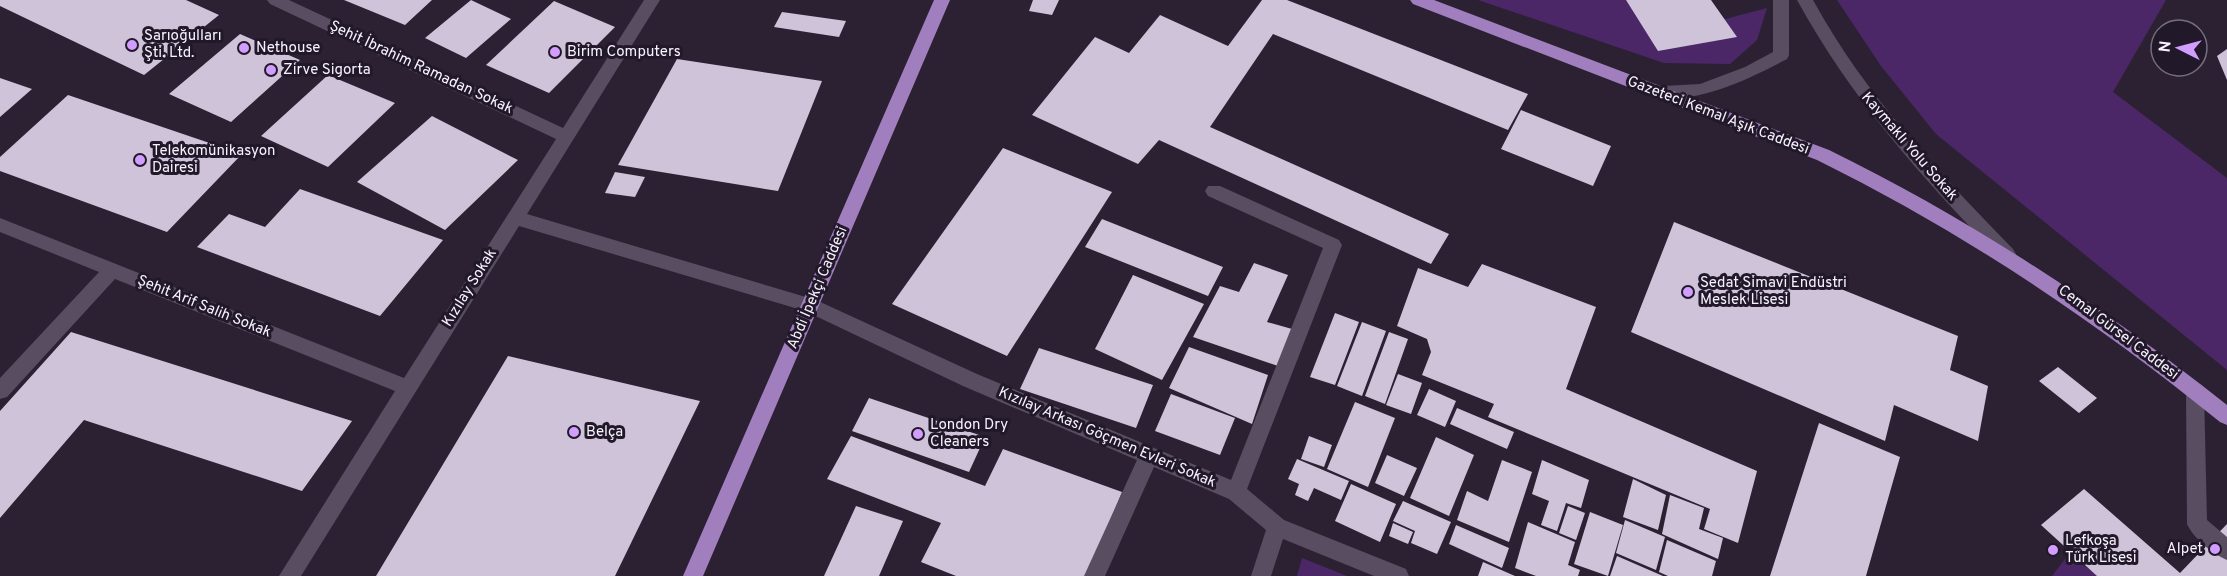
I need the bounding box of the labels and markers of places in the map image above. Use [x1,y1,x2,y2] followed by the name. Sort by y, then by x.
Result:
[144,27,222,63] place label: Sarıoğulları Şti. Ltd.
[125,38,139,52] marker: Sarıoğulları Şti. Ltd.
[256,39,320,58] place label: Nethouse
[237,41,251,55] marker: Nethouse
[567,43,681,62] place label: Birim Computers
[548,45,562,59] marker: Birim Computers
[283,61,371,80] place label: Zirve Sigorta
[264,63,278,77] marker: Zirve Sigorta
[152,142,276,178] place label: Telekomünikasyon Dairesi
[133,153,147,167] marker: Telekomünikasyon Dairesi
[1700,274,1847,310] place label: Sedat Simavi Endüstri Meslek Lisesi
[1681,285,1695,299] marker: Sedat Simavi Endüstri Meslek Lisesi
[930,416,1008,452] place label: London Dry Cleaners
[586,423,623,442] place label: Belça
[567,425,581,439] marker: Belça
[911,427,925,441] marker: London Dry Cleaners
[2065,532,2137,568] place label: Lefkoşa Türk Lisesi
[2167,540,2203,559] place label: Alpet
[2208,542,2222,556] marker: Alpet
[2046,543,2060,557] marker: Lefkoşa Türk Lisesi

